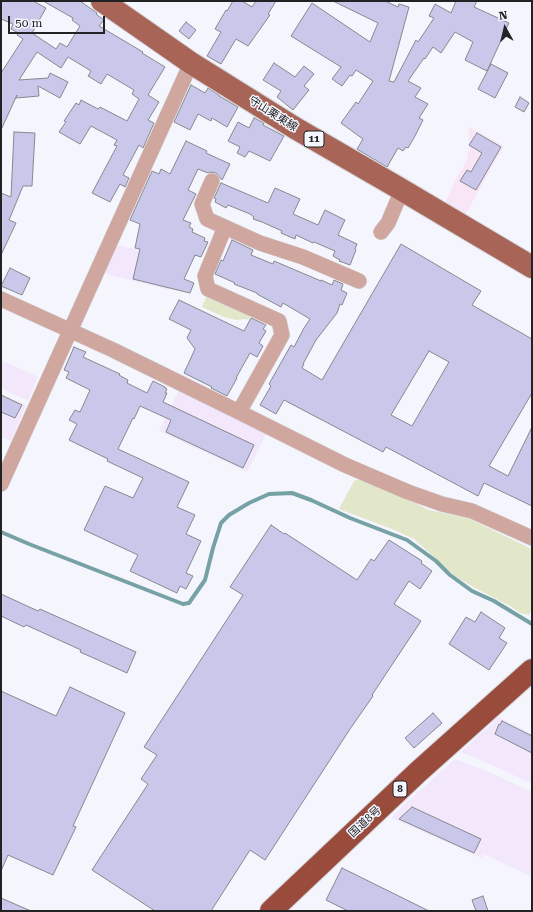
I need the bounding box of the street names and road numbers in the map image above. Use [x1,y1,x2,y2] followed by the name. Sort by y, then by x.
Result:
[246,94,300,134] street label: 守山栗東線
[304,131,324,147] road number: 11
[393,781,407,797] road number: 8
[346,804,384,840] street label: 国道8号

